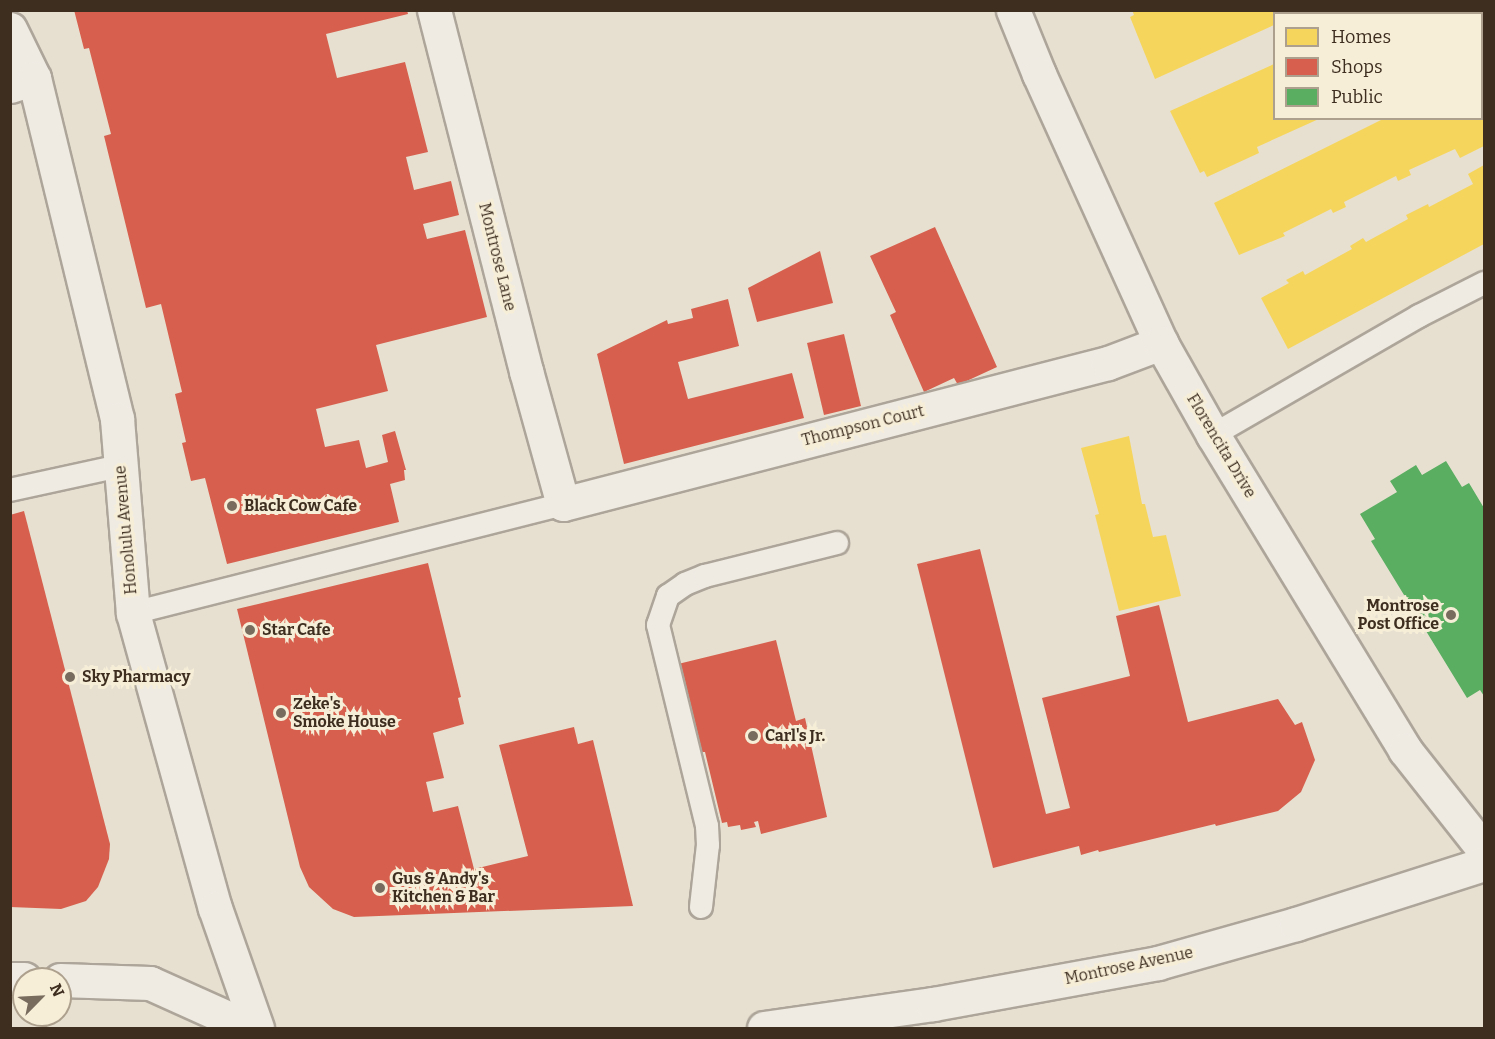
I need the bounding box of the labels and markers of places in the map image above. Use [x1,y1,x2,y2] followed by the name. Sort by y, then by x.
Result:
[244,496,357,516] place label: Black Cow Cafe
[225,499,239,513] marker: Black Cow Cafe
[1358,596,1439,634] place label: Montrose Post Office
[1444,608,1458,622] marker: Montrose Post Office
[262,620,330,640] place label: Star Cafe
[243,623,257,637] marker: Star Cafe
[82,667,190,687] place label: Sky Pharmacy
[63,670,77,684] marker: Sky Pharmacy
[293,694,396,732] place label: Zeke's Smoke House
[274,706,288,720] marker: Zeke's Smoke House
[765,726,825,746] place label: Carl's Jr.
[746,729,760,743] marker: Carl's Jr.
[392,869,495,907] place label: Gus & Andy's Kitchen & Bar
[373,881,387,895] marker: Gus & Andy's Kitchen & Bar

